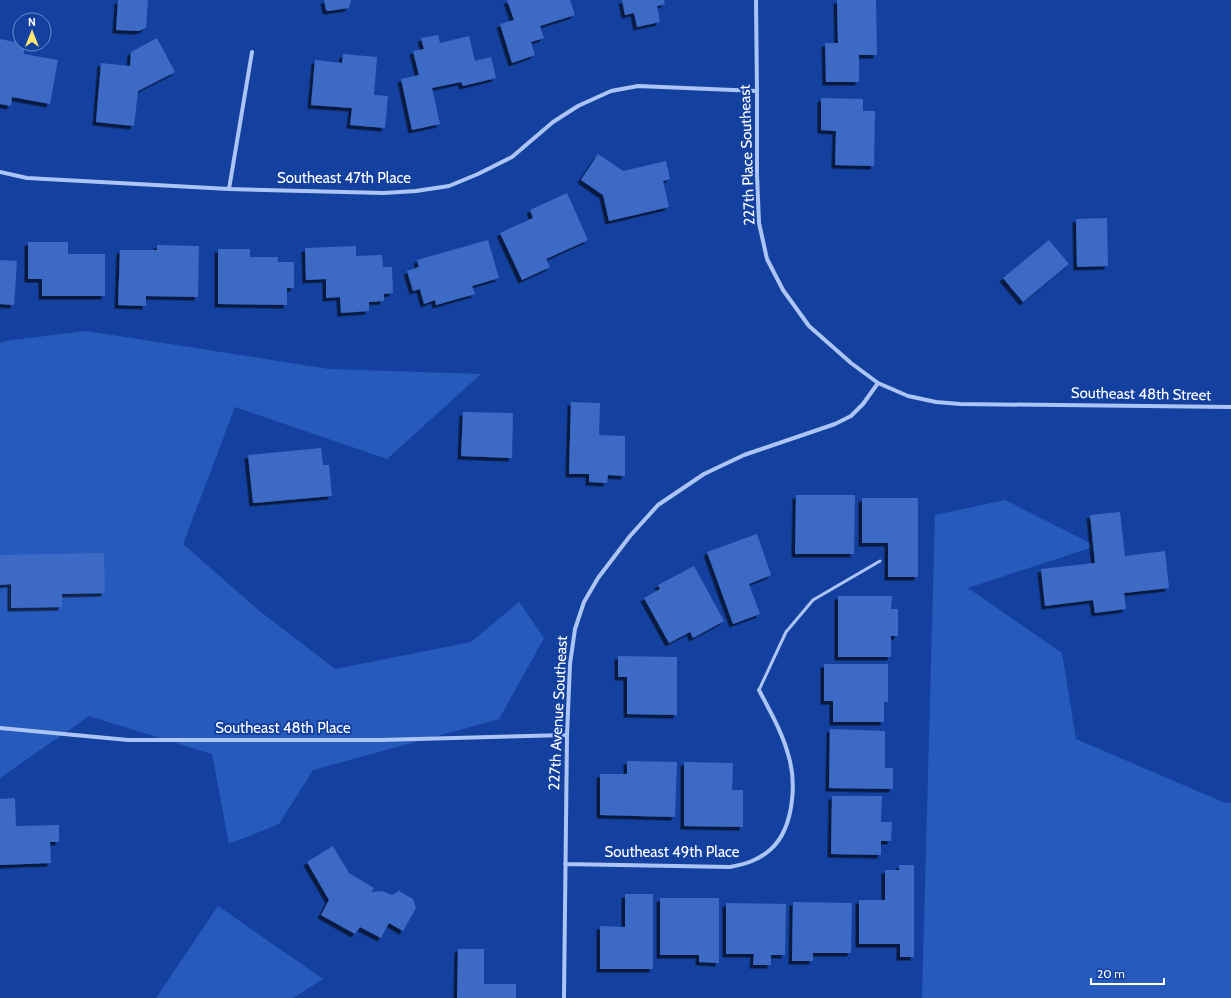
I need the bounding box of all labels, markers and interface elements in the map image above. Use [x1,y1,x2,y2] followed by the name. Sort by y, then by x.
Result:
[12,12,52,52] north arrow
[28,15,36,29] text: N
[736,84,758,226] street label: 227th Place Southeast
[277,169,411,187] street label: Southeast 47th Place
[1071,384,1211,404] street label: Southeast 48th Street
[545,635,571,791] street label: 227th Avenue Southeast
[215,719,351,737] street label: Southeast 48th Place
[605,843,740,861] street label: Southeast 49th Place
[1091,960,1164,986] scale bar
[1097,966,1125,981] text: 20 m

